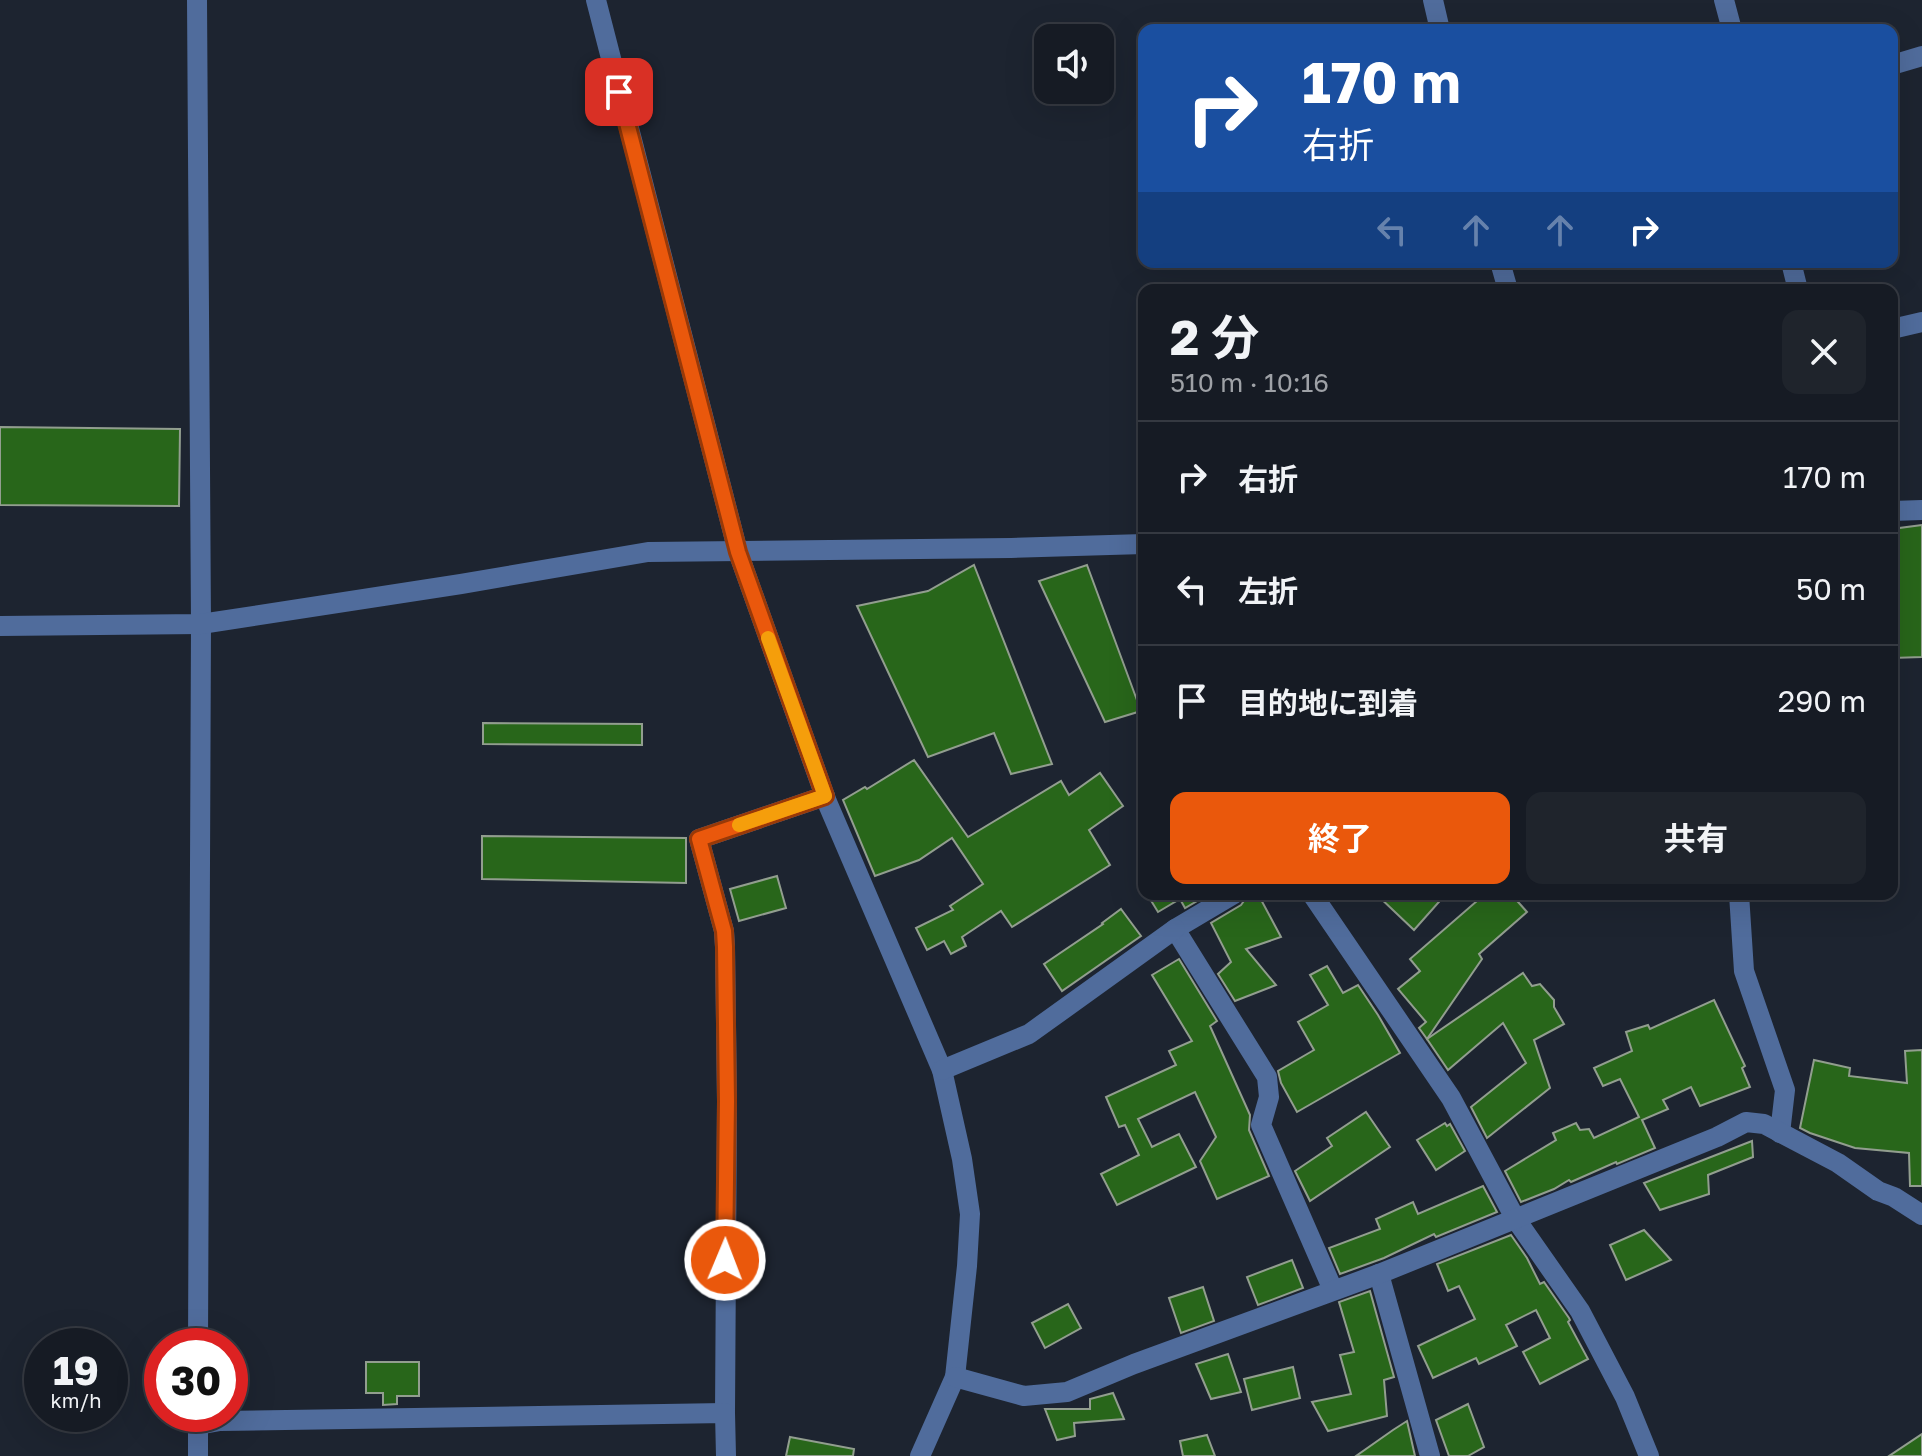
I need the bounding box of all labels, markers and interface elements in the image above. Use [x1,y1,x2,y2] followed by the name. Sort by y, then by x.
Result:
[1034,24,1114,104] map controls
[1034,24,1114,104] button: sound
[1302,48,1461,115] text: 170 m
[1170,56,1274,160] icon: right
[585,58,653,126] pin
[597,70,641,114] icon: arrive
[1302,123,1374,166] text: 右折
[1370,208,1414,252] icon: left
[1454,208,1498,252] icon: ahead
[1538,208,1582,252] icon: ahead
[1622,208,1666,252] icon: right
[1170,308,1259,366] text: 2 分
[1782,310,1866,394] button: close
[1170,367,1329,398] text: 510 m · 10:16
[1170,455,1214,499] icon: right
[1783,459,1866,495] text: 170 m
[1238,461,1298,497] text: 右折
[1170,567,1214,611] icon: left
[1796,571,1866,607] text: 50 m
[1238,573,1298,609] text: 左折
[1170,679,1214,723] icon: arrive
[1778,683,1866,719] text: 290 m
[1238,685,1418,721] text: 目的地に到着
[1170,792,1510,884] button: 終了
[1526,792,1866,884] button: 共有
[683,1218,767,1302] position arrow
[144,1328,248,1432] speed limit sign: 30
[53,1346,99,1394] text: 19
[51,1388,101,1412] text: km/h

